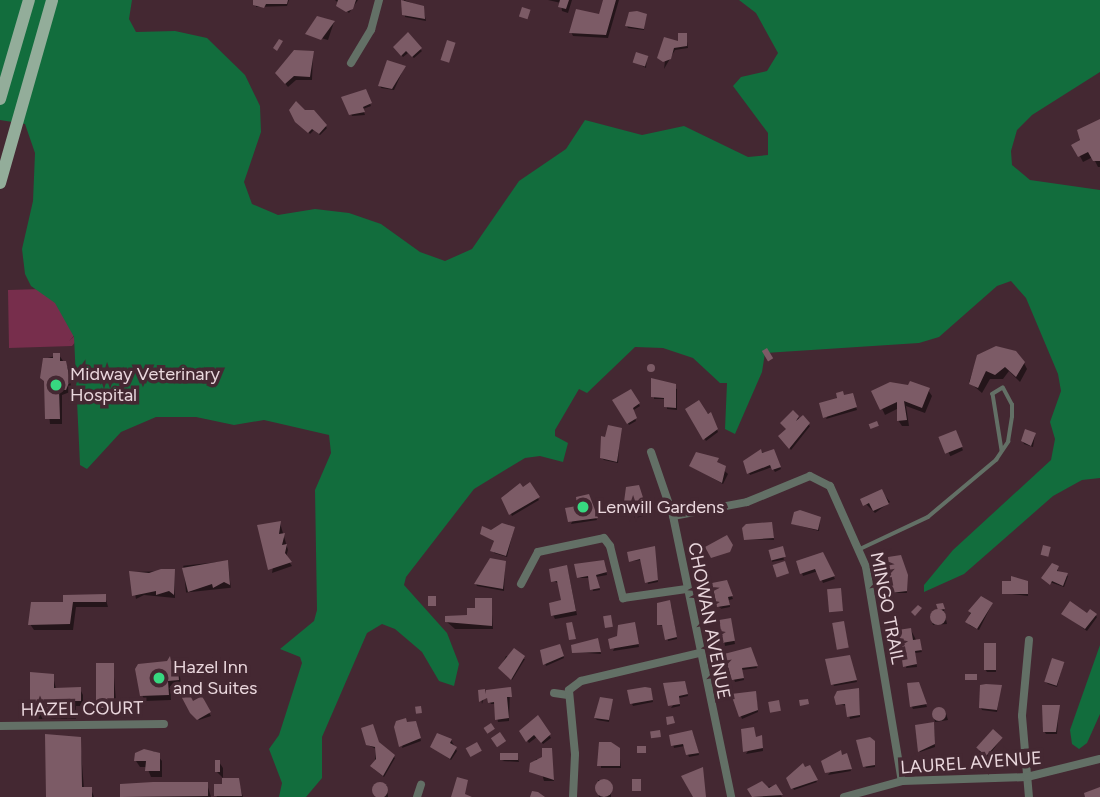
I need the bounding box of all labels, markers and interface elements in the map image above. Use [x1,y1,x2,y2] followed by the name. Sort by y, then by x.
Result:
[70,364,220,406] place label: Midway Veterinary Hospital
[48,377,64,393] marker: Midway Veterinary Hospital
[597,496,725,518] place label: Lenwill Gardens
[575,499,591,515] marker: Lenwill Gardens
[683,541,735,701] street label: CHOWAN AVENUE
[866,550,908,666] street label: MINGO TRAIL
[173,657,257,700] place label: Hazel Inn and Suites
[151,670,167,686] marker: Hazel Inn and Suites
[21,697,143,721] street label: HAZEL COURT
[899,747,1043,779] street label: LAUREL AVENUE

